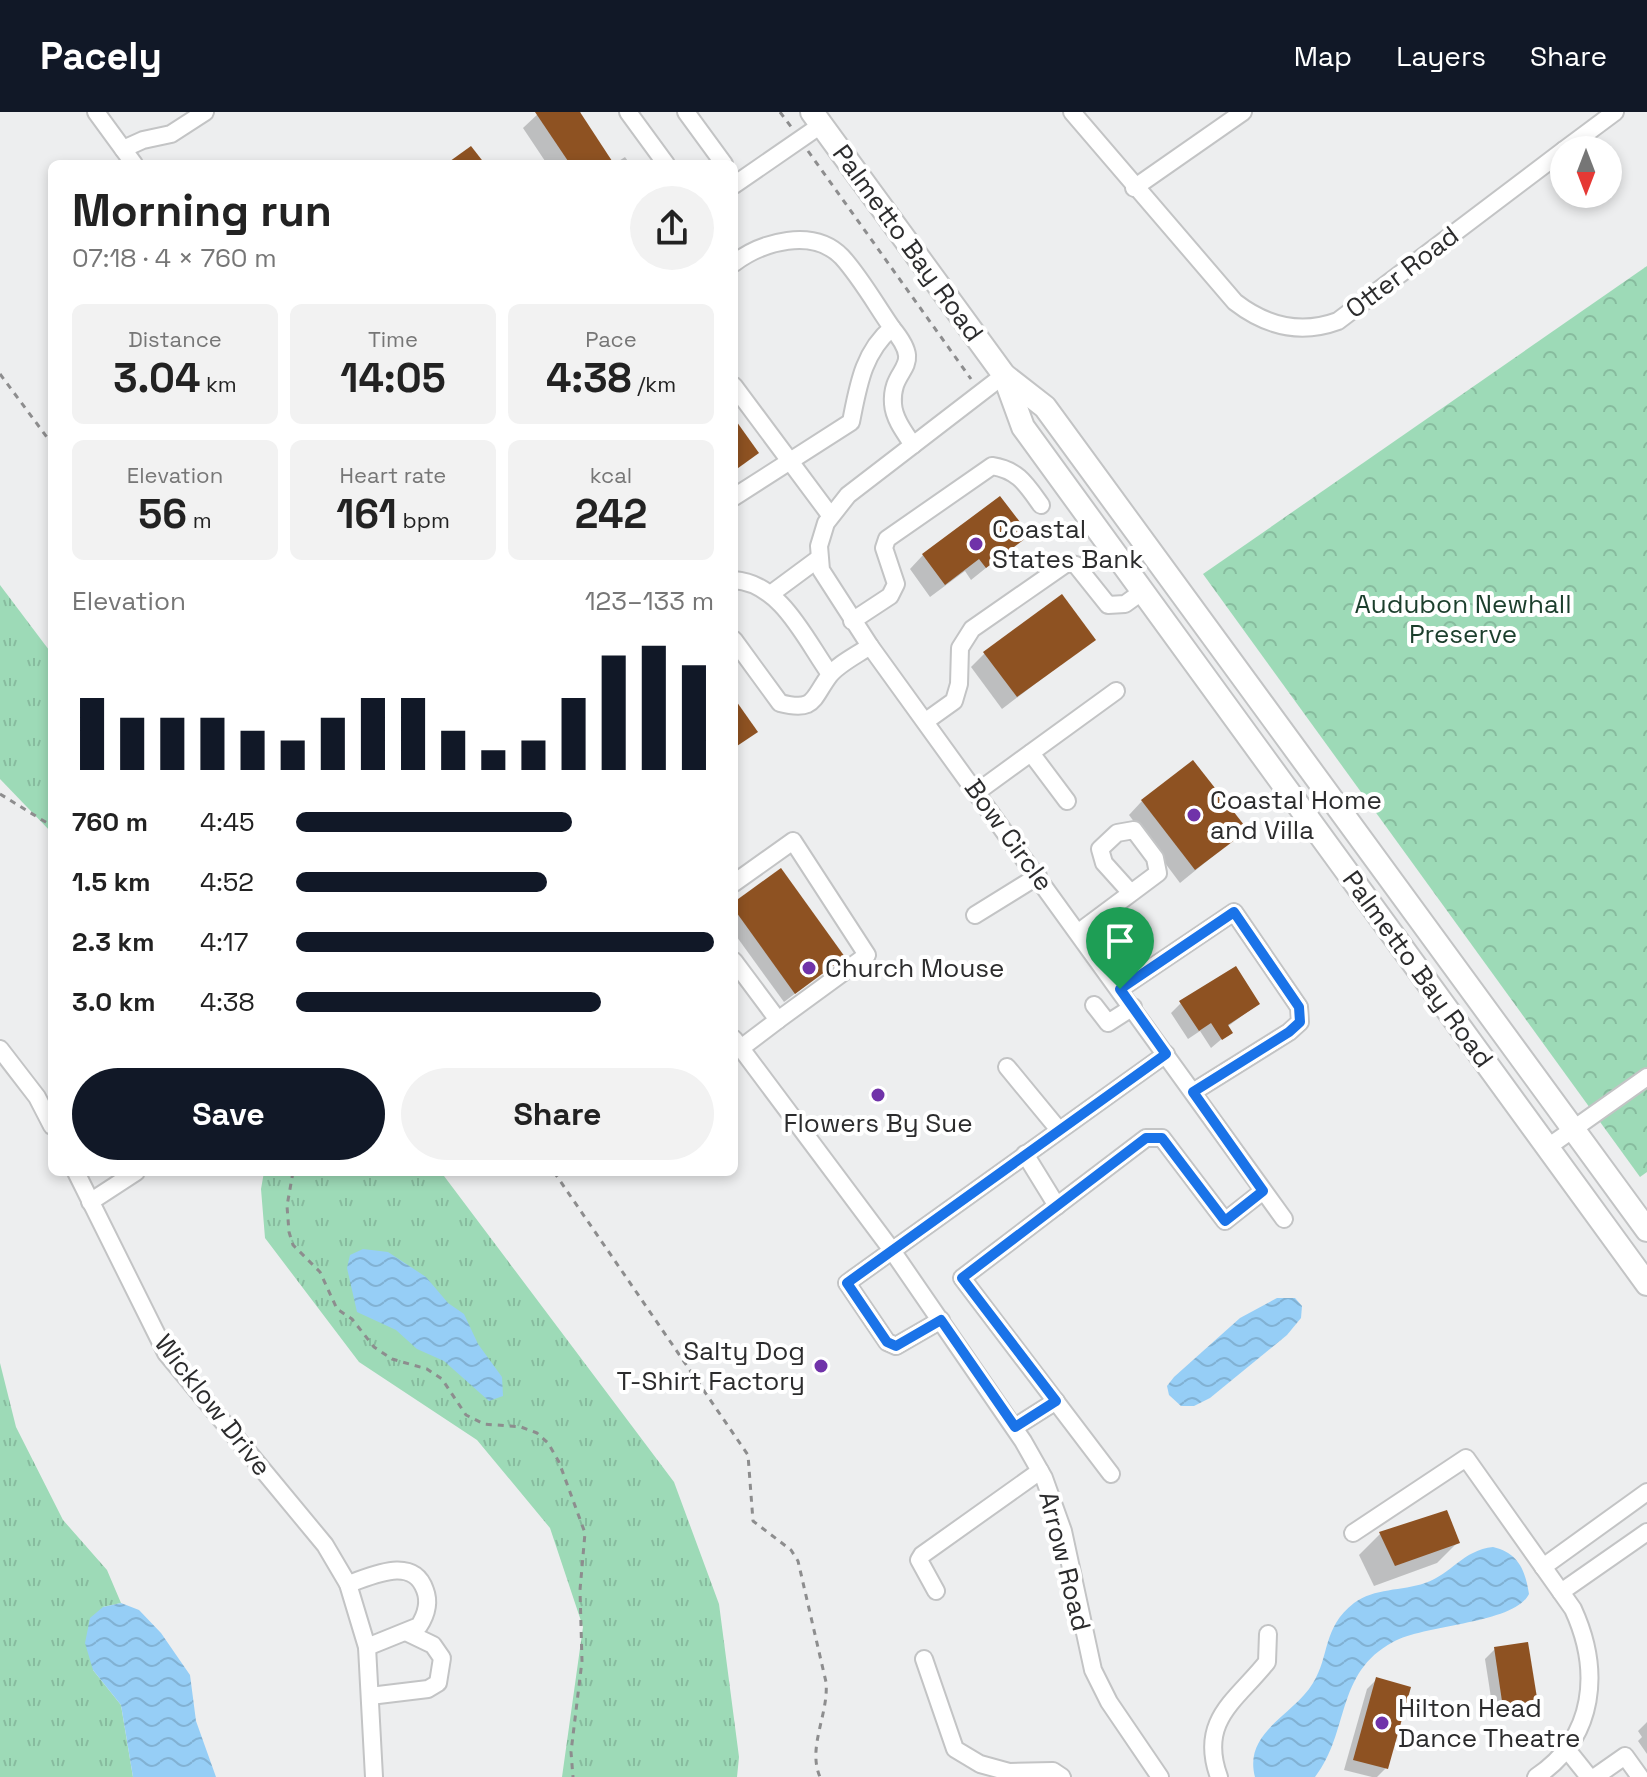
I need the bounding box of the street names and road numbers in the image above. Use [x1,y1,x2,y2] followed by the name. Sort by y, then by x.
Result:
[825,138,991,348] street label: Palmetto Bay Road
[1338,218,1466,326] street label: Otter Road
[957,772,1061,898] street label: Bow Circle
[1335,864,1501,1074] street label: Palmetto Bay Road
[147,1327,279,1483] street label: Wicklow Drive
[1031,1488,1099,1634] street label: Arrow Road

